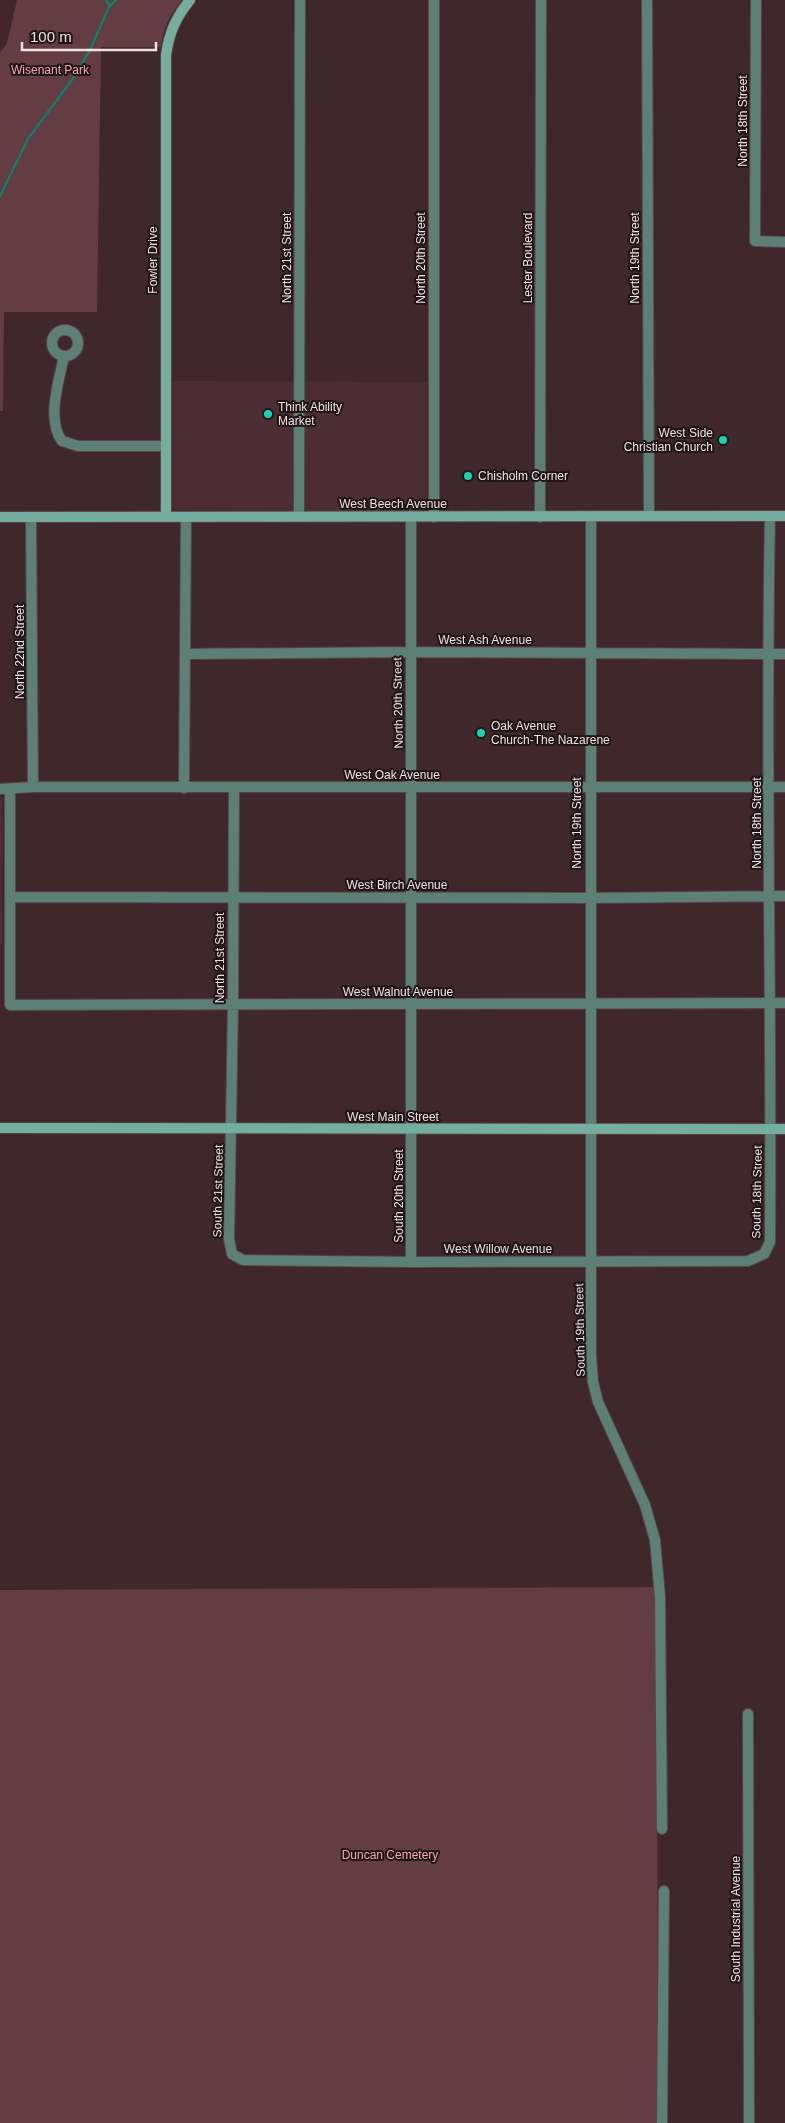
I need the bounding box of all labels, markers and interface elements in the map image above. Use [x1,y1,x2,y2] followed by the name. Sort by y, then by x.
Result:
[22,20,156,52] scale bar
[30,28,72,45] text: 100 m
[11,63,90,77] park label: Wisenant Park
[736,75,750,167] street label: North 18th Street
[280,212,294,303] street label: North 21st Street
[414,212,428,304] street label: North 20th Street
[628,212,642,304] street label: North 19th Street
[521,213,535,303] street label: Lester Boulevard
[146,226,160,294] street label: Fowler Drive
[278,400,342,428] place label: Think Ability Market
[262,408,274,420] marker: Think Ability Market
[624,426,713,454] place label: West Side Christian Church
[717,434,729,446] marker: West Side Christian Church
[478,469,568,483] place label: Chisholm Corner
[462,470,474,482] marker: Chisholm Corner
[339,497,447,511] street label: West Beech Avenue
[13,604,27,699] street label: North 22nd Street
[438,633,532,647] street label: West Ash Avenue
[390,657,406,749] street label: North 20th Street
[491,719,610,747] place label: Oak Avenue Church-The Nazarene
[475,727,487,739] marker: Oak Avenue Church-The Nazarene
[344,768,440,782] street label: West Oak Avenue
[570,777,584,869] street label: North 19th Street
[750,777,764,869] street label: North 18th Street
[347,878,448,892] street label: West Birch Avenue
[213,912,227,1003] street label: North 21st Street
[343,985,454,999] street label: West Walnut Avenue
[347,1110,440,1124] street label: West Main Street
[210,1144,226,1237] street label: South 21st Street
[749,1145,765,1239] street label: South 18th Street
[392,1149,406,1243] street label: South 20th Street
[444,1242,552,1256] street label: West Willow Avenue
[572,1283,588,1377] street label: South 19th Street
[342,1848,438,1862] park label: Duncan Cemetery
[729,1855,743,1982] street label: South Industrial Avenue

